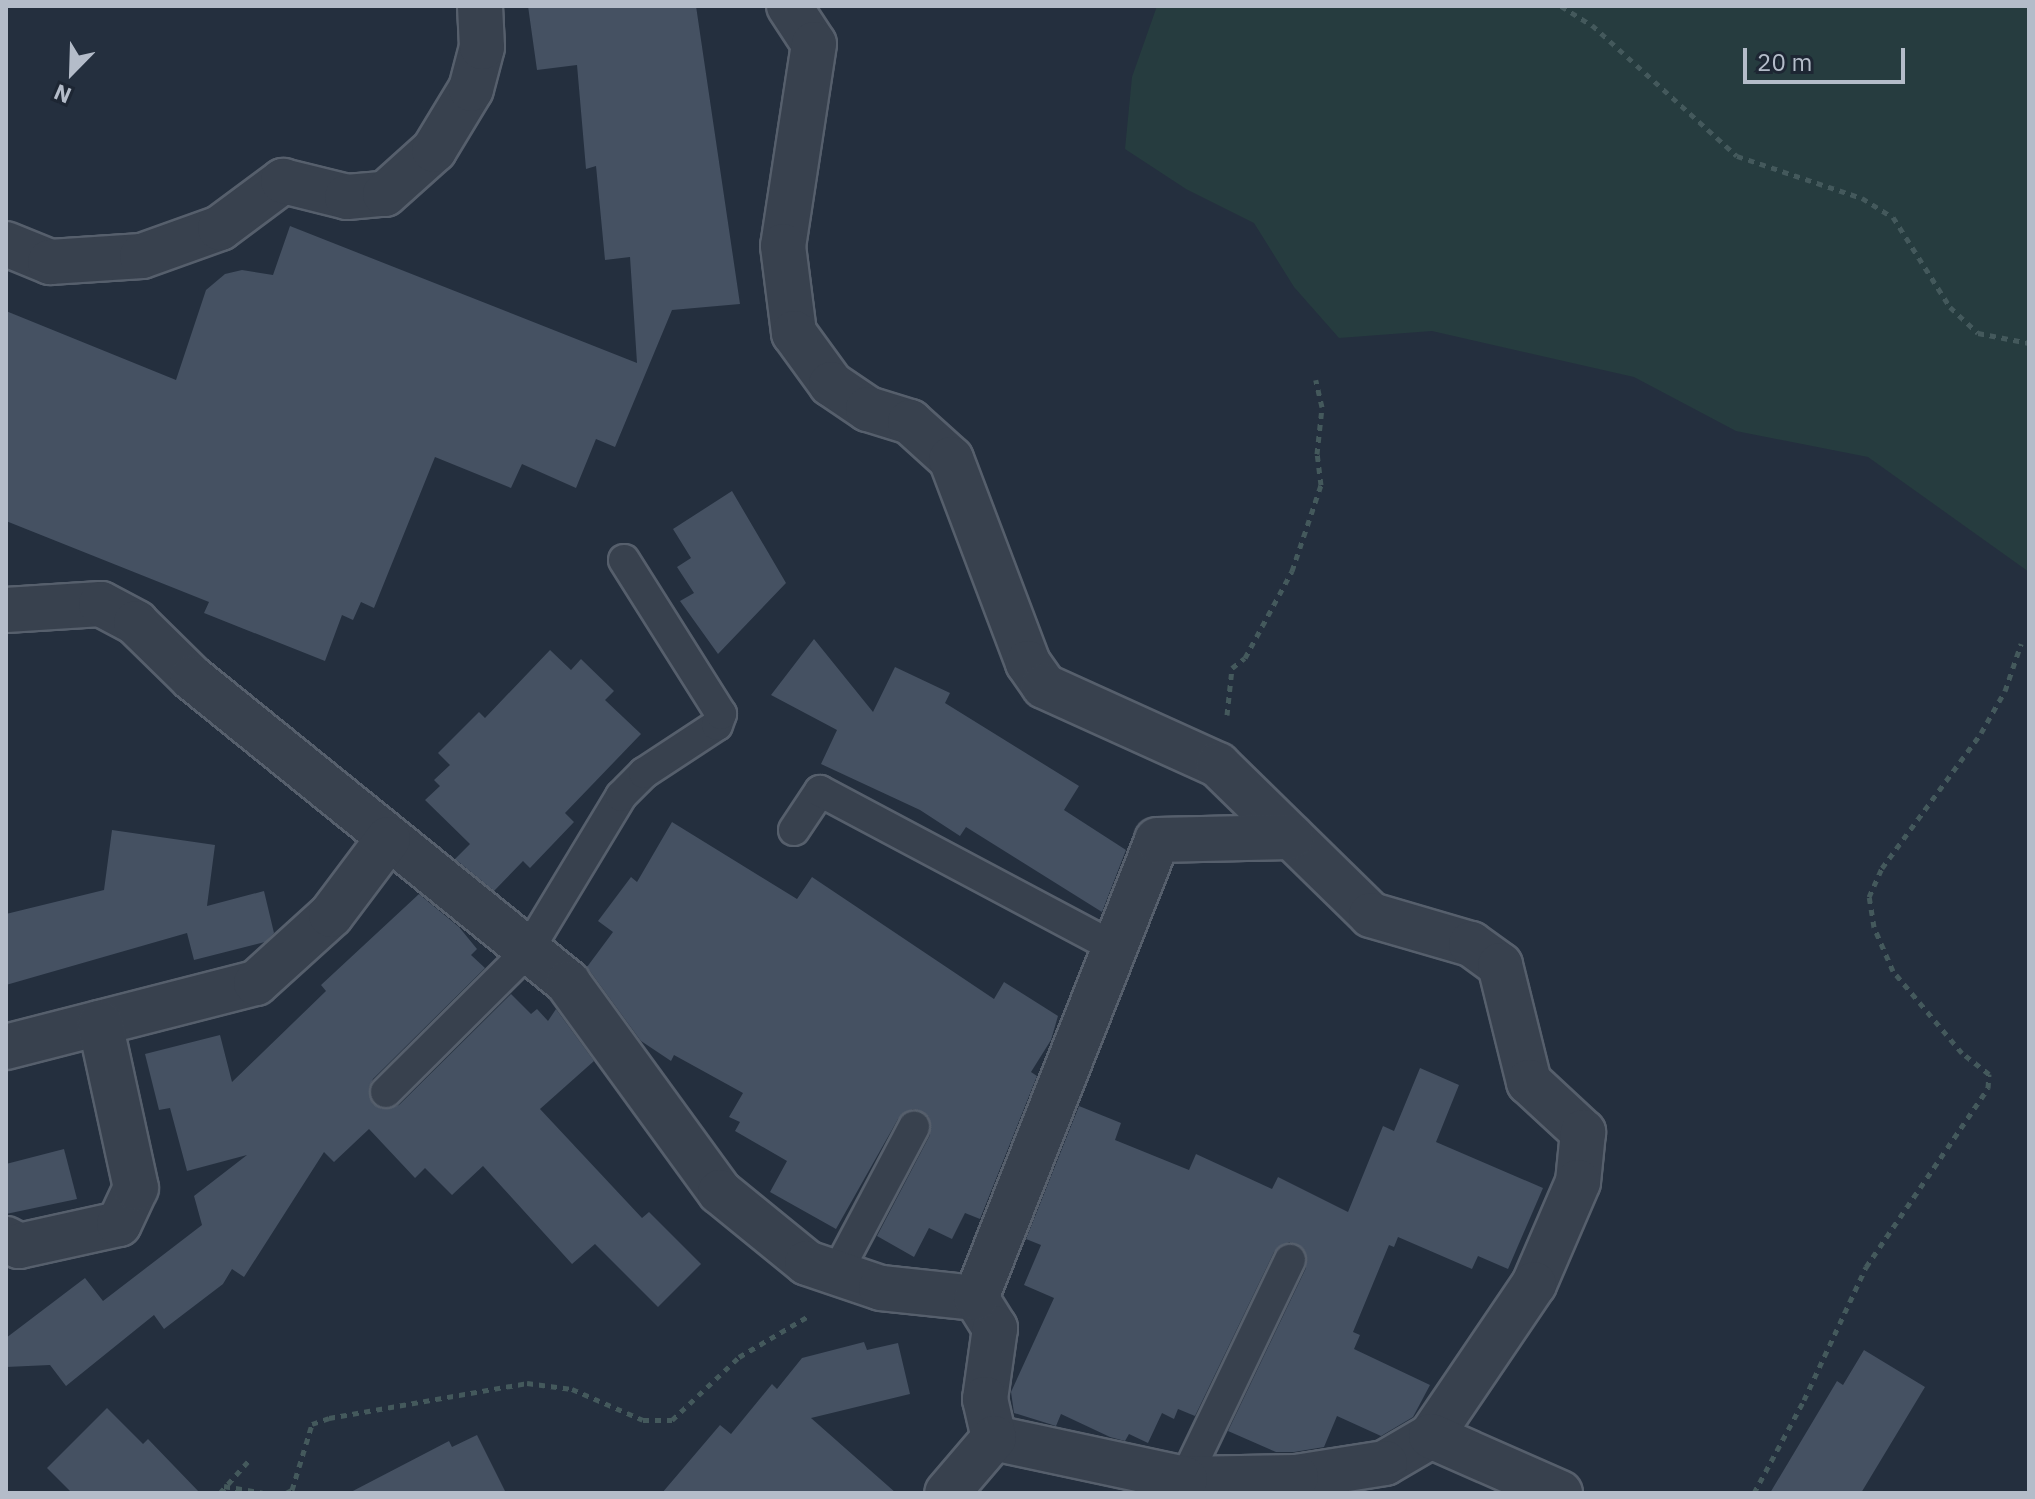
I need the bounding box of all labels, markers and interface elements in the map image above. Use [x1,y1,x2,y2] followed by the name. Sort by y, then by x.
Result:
[32,32,112,112] north arrow
[1747,32,1909,82] scale bar
[1757,46,1812,78] text: 20 m
[49,78,75,111] text: N

